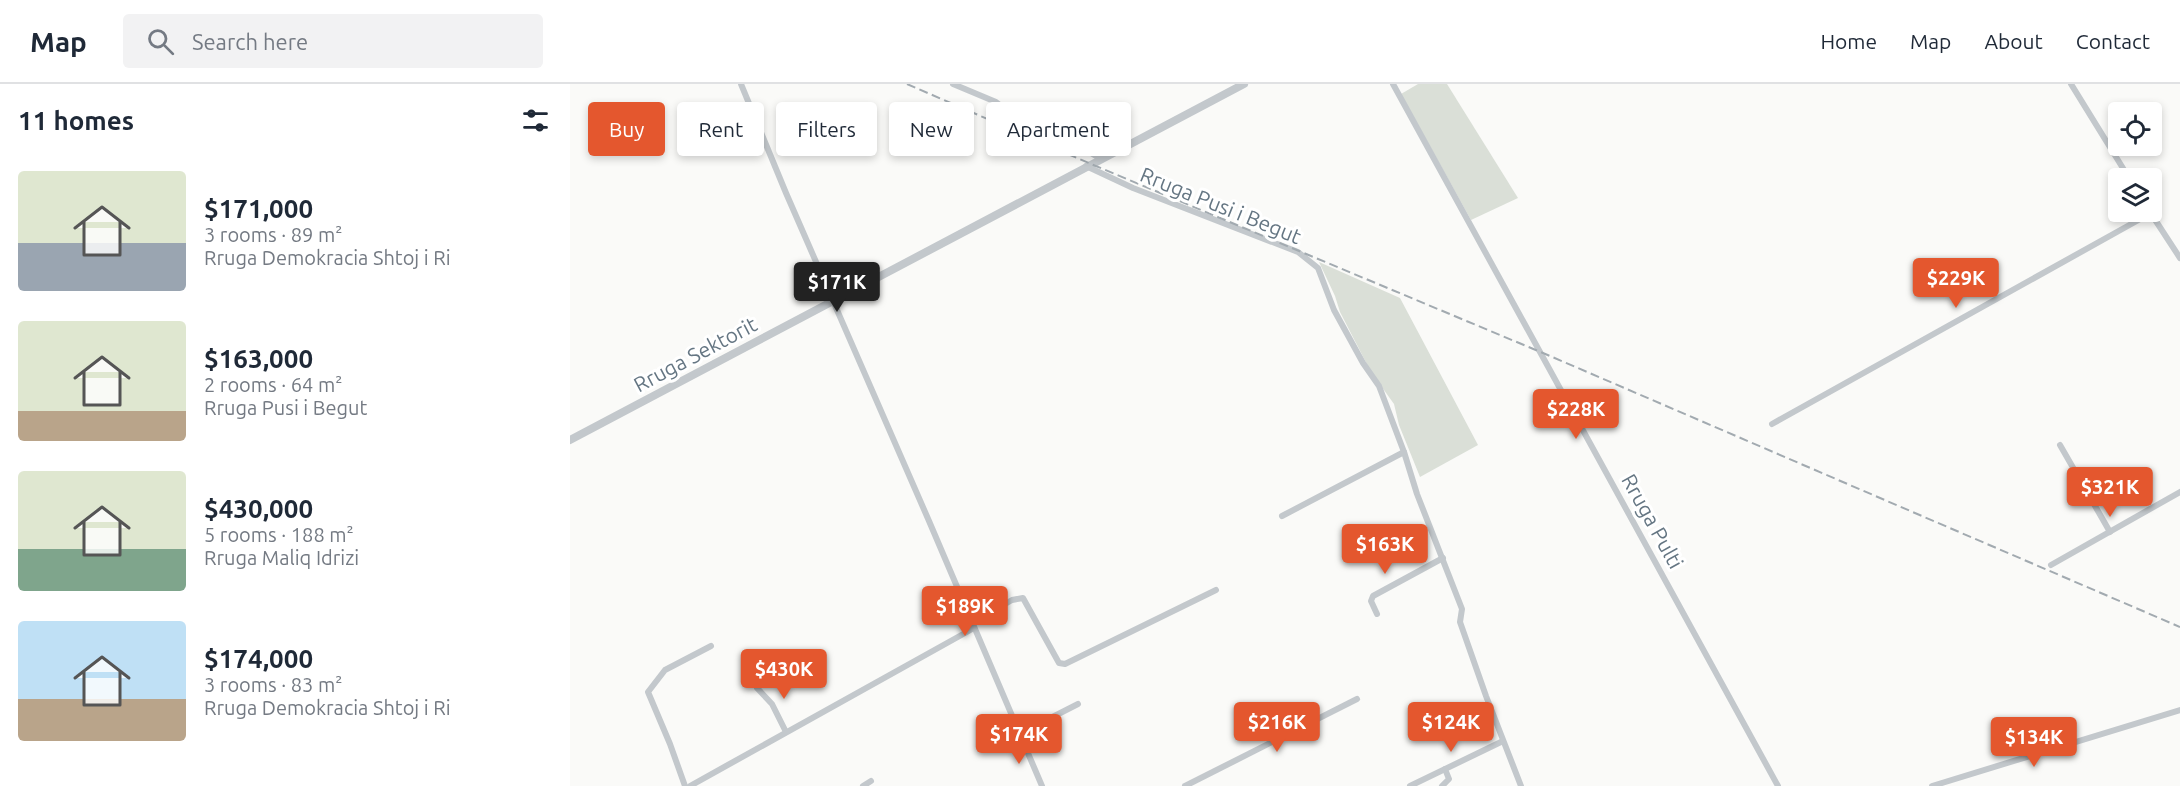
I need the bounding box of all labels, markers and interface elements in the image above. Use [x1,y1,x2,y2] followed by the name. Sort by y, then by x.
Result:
[123,14,543,68] search box
[144,25,177,58] icon: search
[30,26,87,57] text: Map
[192,29,308,54] text: Search here
[1820,29,1877,53] text: Home
[1910,29,1951,53] text: Map
[1984,29,2043,53] text: About
[2076,29,2150,53] text: Contact
[588,102,665,156] chip: Buy
[677,102,764,156] chip: Rent
[776,102,877,156] chip: Filters
[889,102,974,156] chip: New
[986,102,1131,156] chip: Apartment
[2108,102,2162,222] map controls
[2108,102,2162,156] button: locate
[519,104,552,137] icon: filters
[18,106,134,135] text: 11 homes
[1137,162,1305,248] street label: Rruga Pusi i Begut
[2108,168,2162,222] button: layers
[204,194,313,223] text: $171,000
[66,195,138,267] icon: home
[204,223,342,246] text: 3 rooms · 89 m²
[204,246,451,269] text: Rruga Demokracia Shtoj i Ri
[1914,258,1998,309] pin: $229K
[795,262,879,313] pin: $171K
[1927,266,1985,289] text: $229K
[808,270,866,293] text: $171K
[629,312,761,396] street label: Rruga Sektorit
[204,344,313,373] text: $163,000
[66,345,138,417] icon: home
[204,373,342,396] text: 2 rooms · 64 m²
[1534,389,1618,440] pin: $228K
[204,396,367,419] text: Rruga Pusi i Begut
[1547,397,1605,420] text: $228K
[2068,467,2152,518] pin: $321K
[1617,470,1689,572] street label: Rruga Pulti
[2081,475,2139,498] text: $321K
[204,494,313,523] text: $430,000
[66,495,138,567] icon: home
[204,523,354,546] text: 5 rooms · 188 m²
[1343,524,1427,575] pin: $163K
[1356,532,1414,555] text: $163K
[204,546,359,569] text: Rruga Maliq Idrizi
[923,586,1007,637] pin: $189K
[936,594,994,617] text: $189K
[204,644,313,673] text: $174,000
[66,645,138,717] icon: home
[742,649,826,700] pin: $430K
[755,657,813,680] text: $430K
[204,673,342,696] text: 3 rooms · 83 m²
[204,696,451,719] text: Rruga Demokracia Shtoj i Ri
[1235,702,1319,753] pin: $216K
[1409,702,1493,753] pin: $124K
[1248,710,1306,733] text: $216K
[1422,710,1480,733] text: $124K
[977,714,1061,765] pin: $174K
[1992,717,2076,768] pin: $134K
[990,722,1048,745] text: $174K
[2005,725,2063,748] text: $134K

